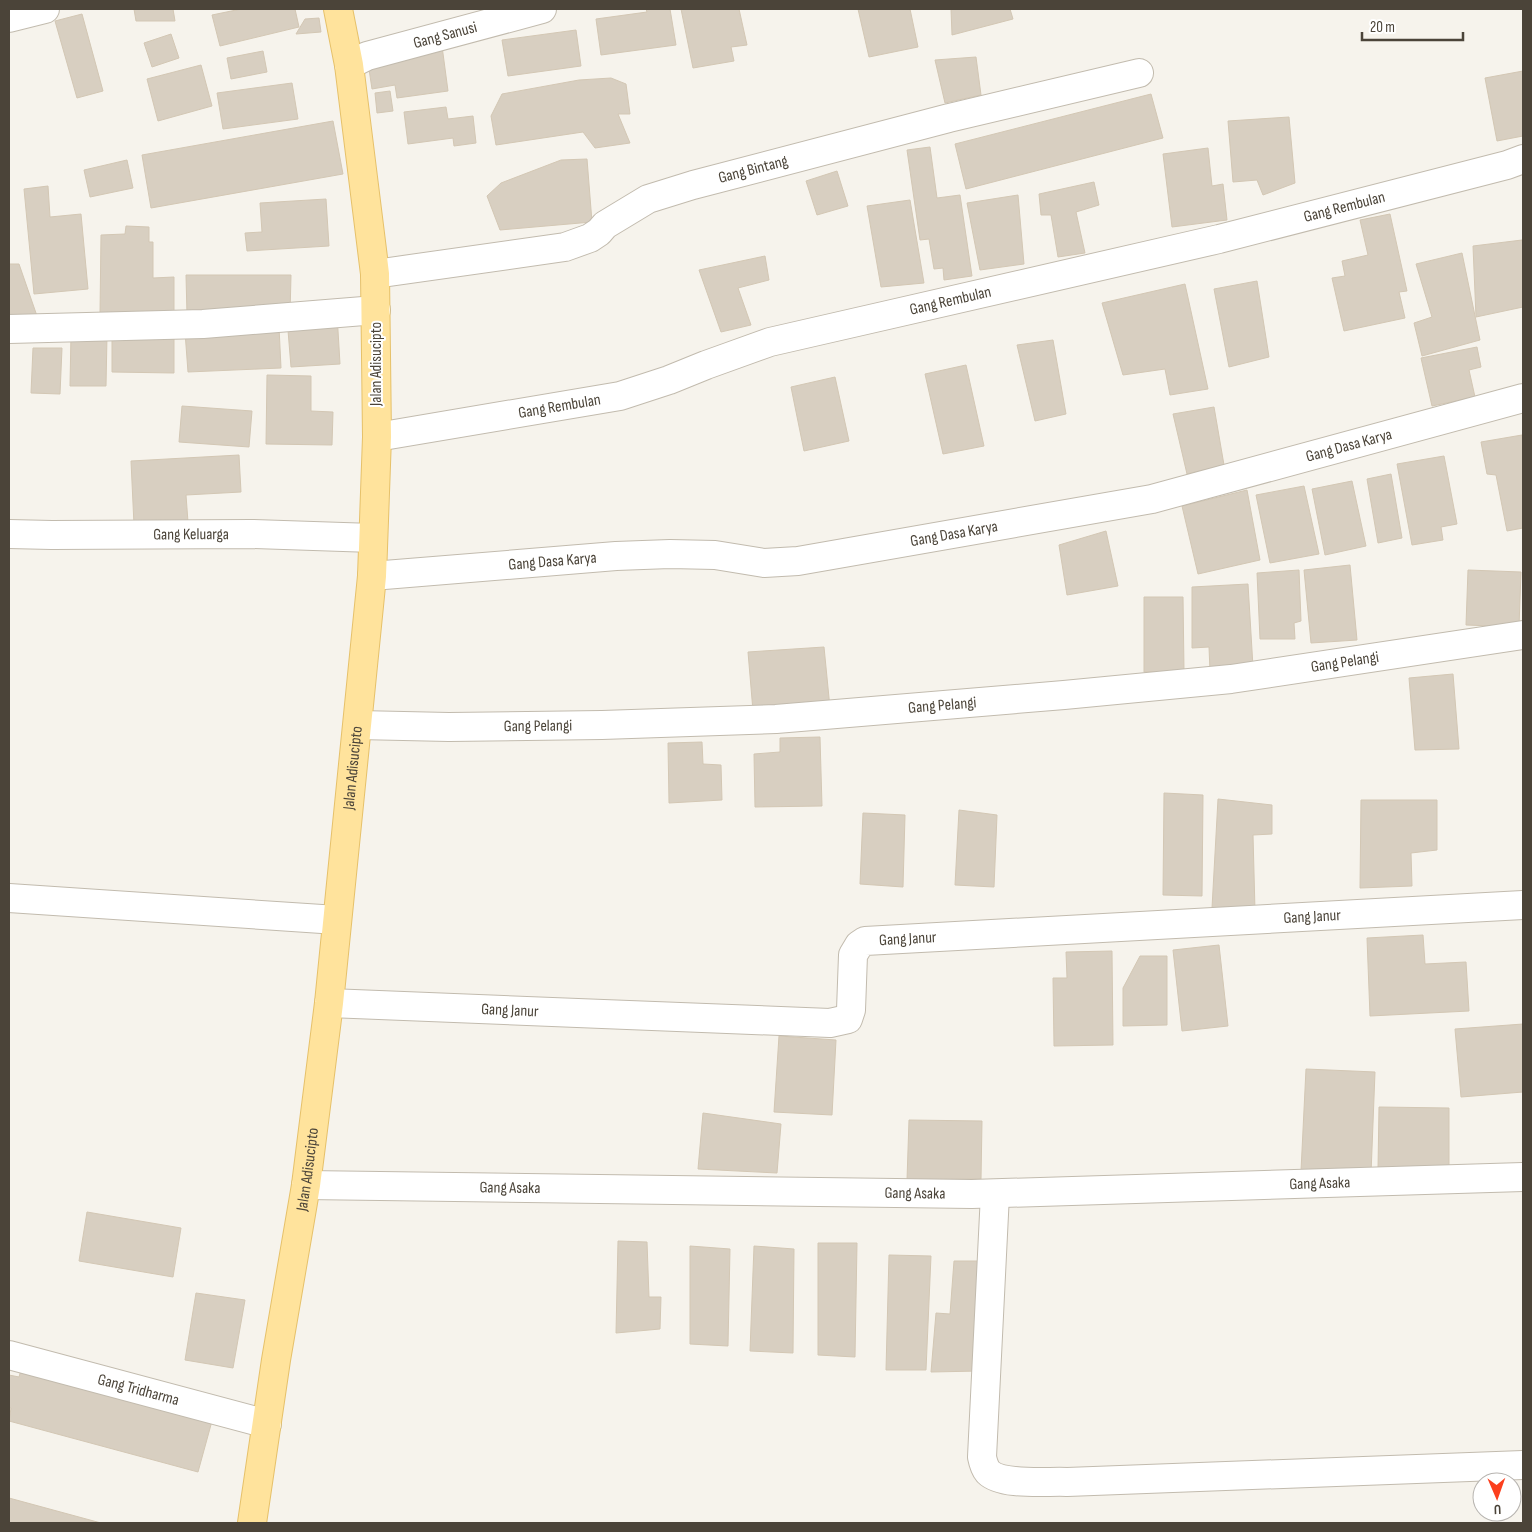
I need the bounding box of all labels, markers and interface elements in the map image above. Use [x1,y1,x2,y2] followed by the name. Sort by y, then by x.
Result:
[1362,10,1463,42] scale bar
[411,17,479,53] street label: Gang Sanusi
[1370,18,1395,37] text: 20 m
[716,151,790,187] street label: Gang Bintang
[1302,187,1387,226] street label: Gang Rembulan
[908,282,993,319] street label: Gang Rembulan
[367,322,386,407] street label: Jalan Adisucipto
[517,390,602,423] street label: Gang Rembulan
[1304,425,1394,466] street label: Gang Dasa Karya
[909,517,999,551] street label: Gang Dasa Karya
[153,525,229,544] street label: Gang Keluarga
[508,548,597,574] street label: Gang Dasa Karya
[1310,647,1380,676] street label: Gang Pelangi
[907,693,977,717] street label: Gang Pelangi
[504,716,572,736] street label: Gang Pelangi
[339,725,366,812] street label: Jalan Adisucipto
[1283,905,1342,928] street label: Gang Janur
[878,928,937,950] street label: Gang Janur
[481,1000,539,1021] street label: Gang Janur
[292,1126,323,1214] street label: Jalan Adisucipto
[1289,1173,1351,1194] street label: Gang Asaka
[479,1178,541,1198] street label: Gang Asaka
[884,1183,946,1203] street label: Gang Asaka
[96,1370,181,1410] street label: Gang Tridharma
[1472,1472,1522,1522] north arrow
[1493,1501,1501,1518] text: U

